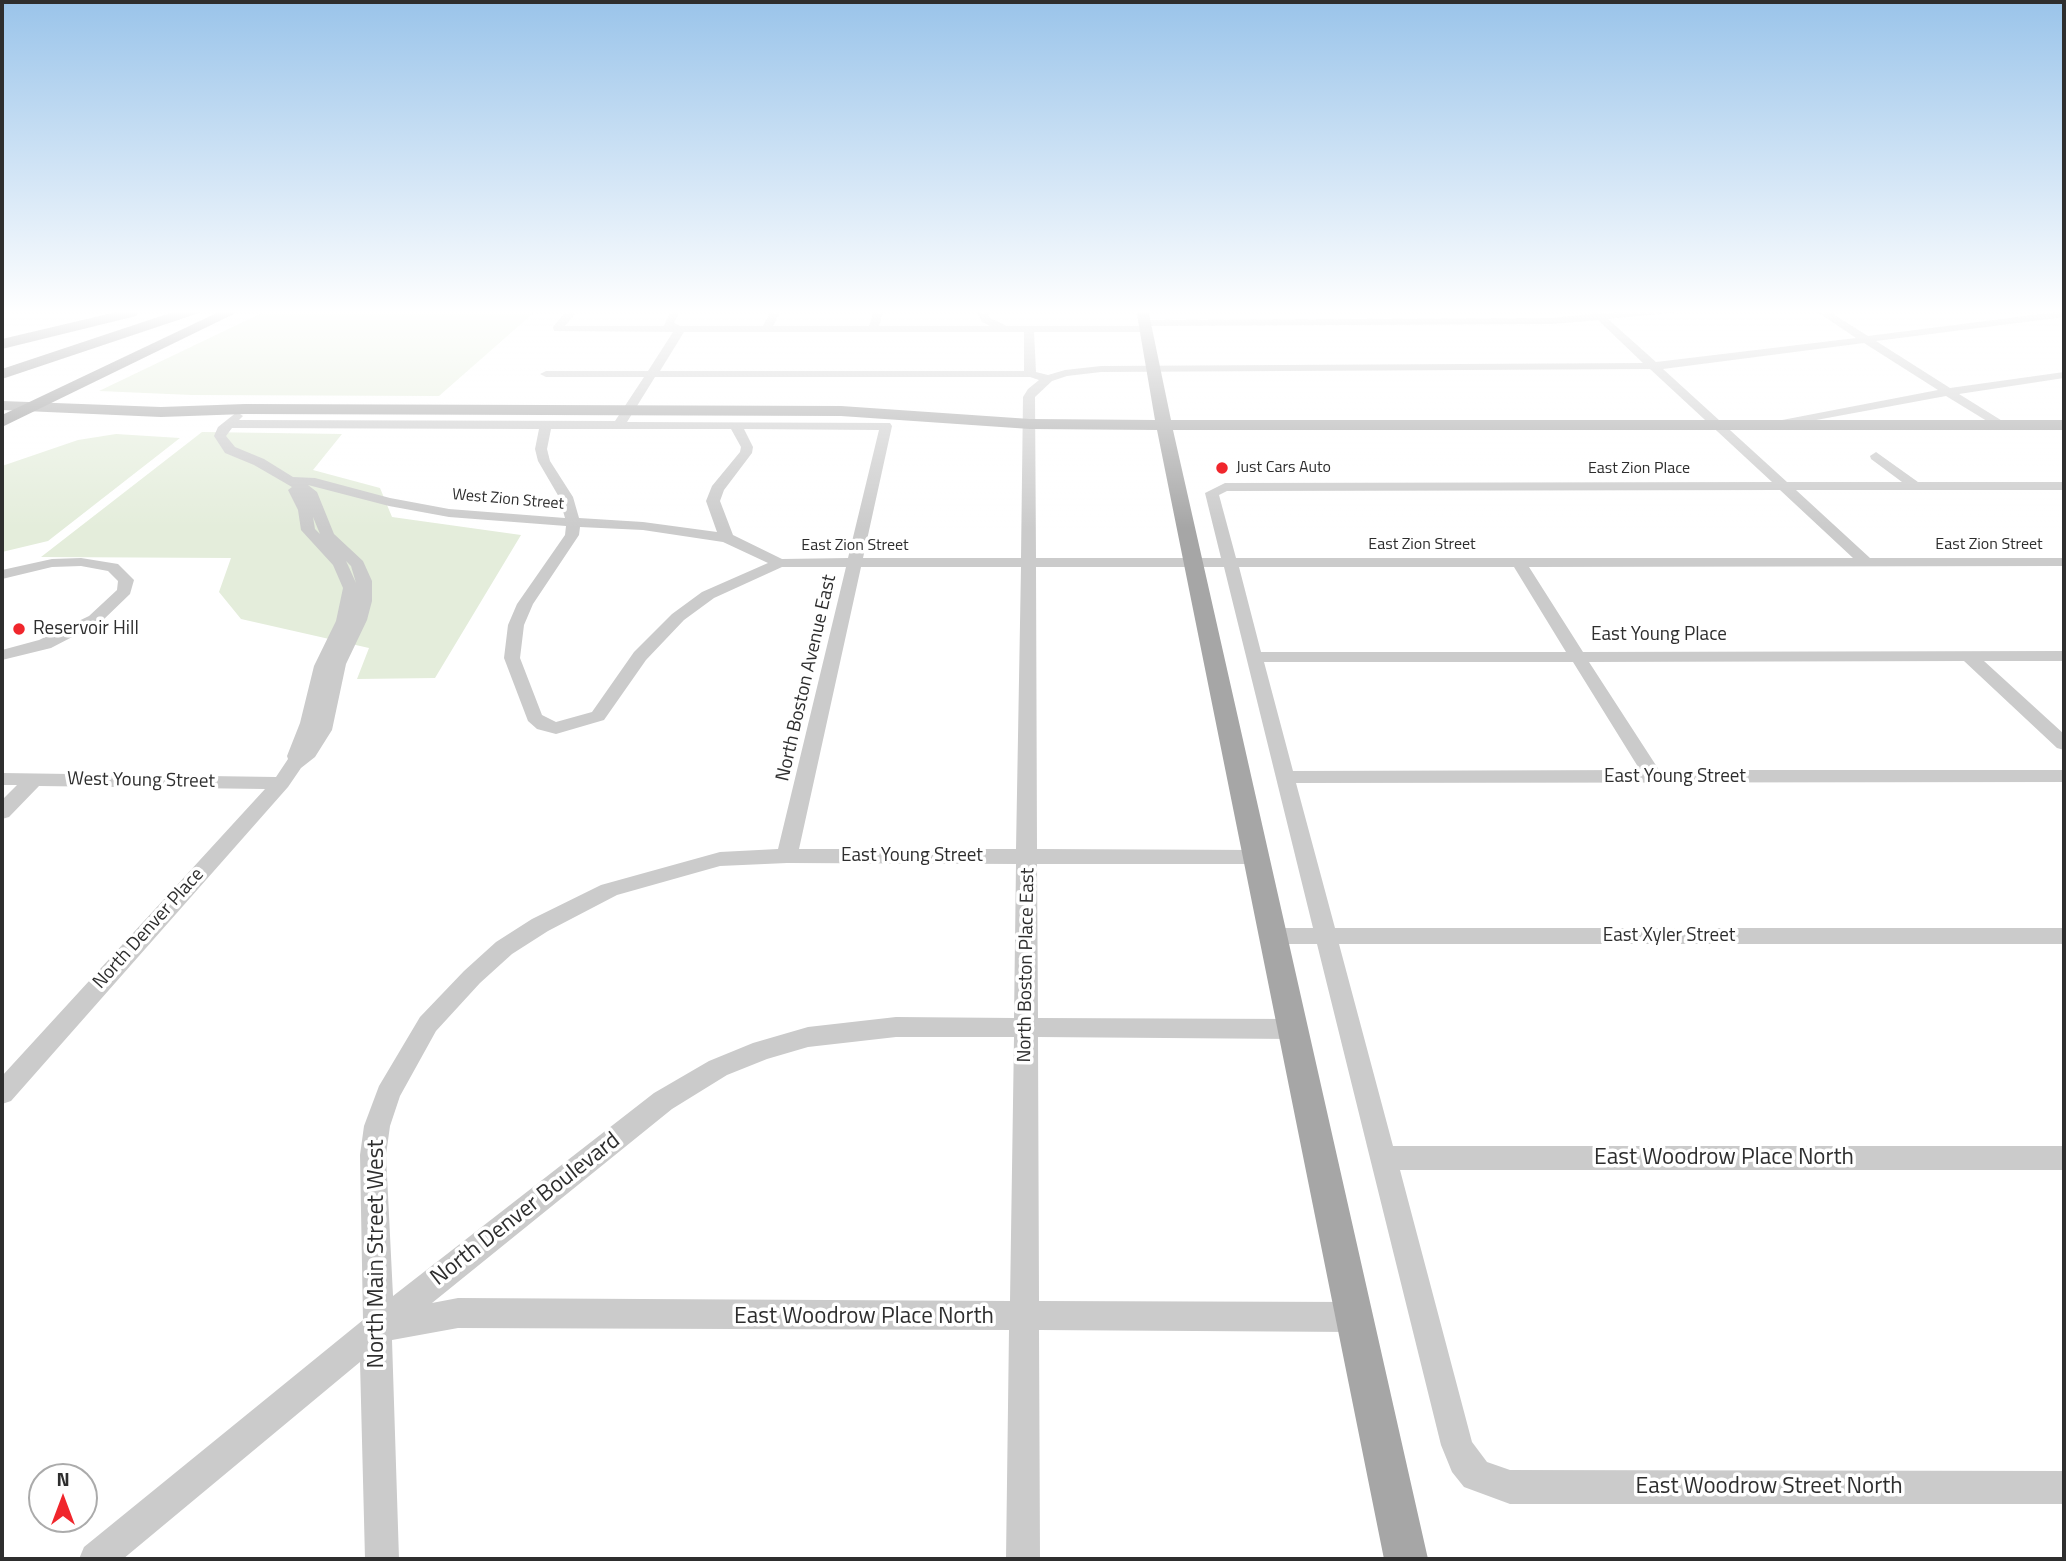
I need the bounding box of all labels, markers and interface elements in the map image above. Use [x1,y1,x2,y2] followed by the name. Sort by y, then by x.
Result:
[1236,458,1331,478] place label: Just Cars Auto
[1588,459,1690,479] street label: East Zion Place
[1214,460,1230,476] marker: Just Cars Auto
[451,486,565,514] street label: West Zion Street
[1368,535,1476,555] street label: East Zion Street
[1935,535,2043,555] street label: East Zion Street
[801,536,909,556] street label: East Zion Street
[772,573,842,783] street label: North Boston Avenue East
[33,618,139,640] place label: Reservoir Hill
[11,621,27,637] marker: Reservoir Hill
[1591,624,1727,646] street label: East Young Place
[1604,766,1746,788] street label: East Young Street
[67,768,215,794] street label: West Young Street
[841,845,983,867] street label: East Young Street
[89,864,209,994] street label: North Denver Place
[1014,867,1040,1063] street label: North Boston Place East
[1603,925,1735,947] street label: East Xyler Street
[426,1127,626,1293] street label: North Denver Boulevard
[363,1140,391,1368] street label: North Main Street West
[1594,1144,1854,1172] street label: East Woodrow Place North
[734,1303,994,1331] street label: East Woodrow Place North
[28,1463,98,1533] north arrow
[56,1464,70,1493] text: N
[1635,1473,1903,1501] street label: East Woodrow Street North

